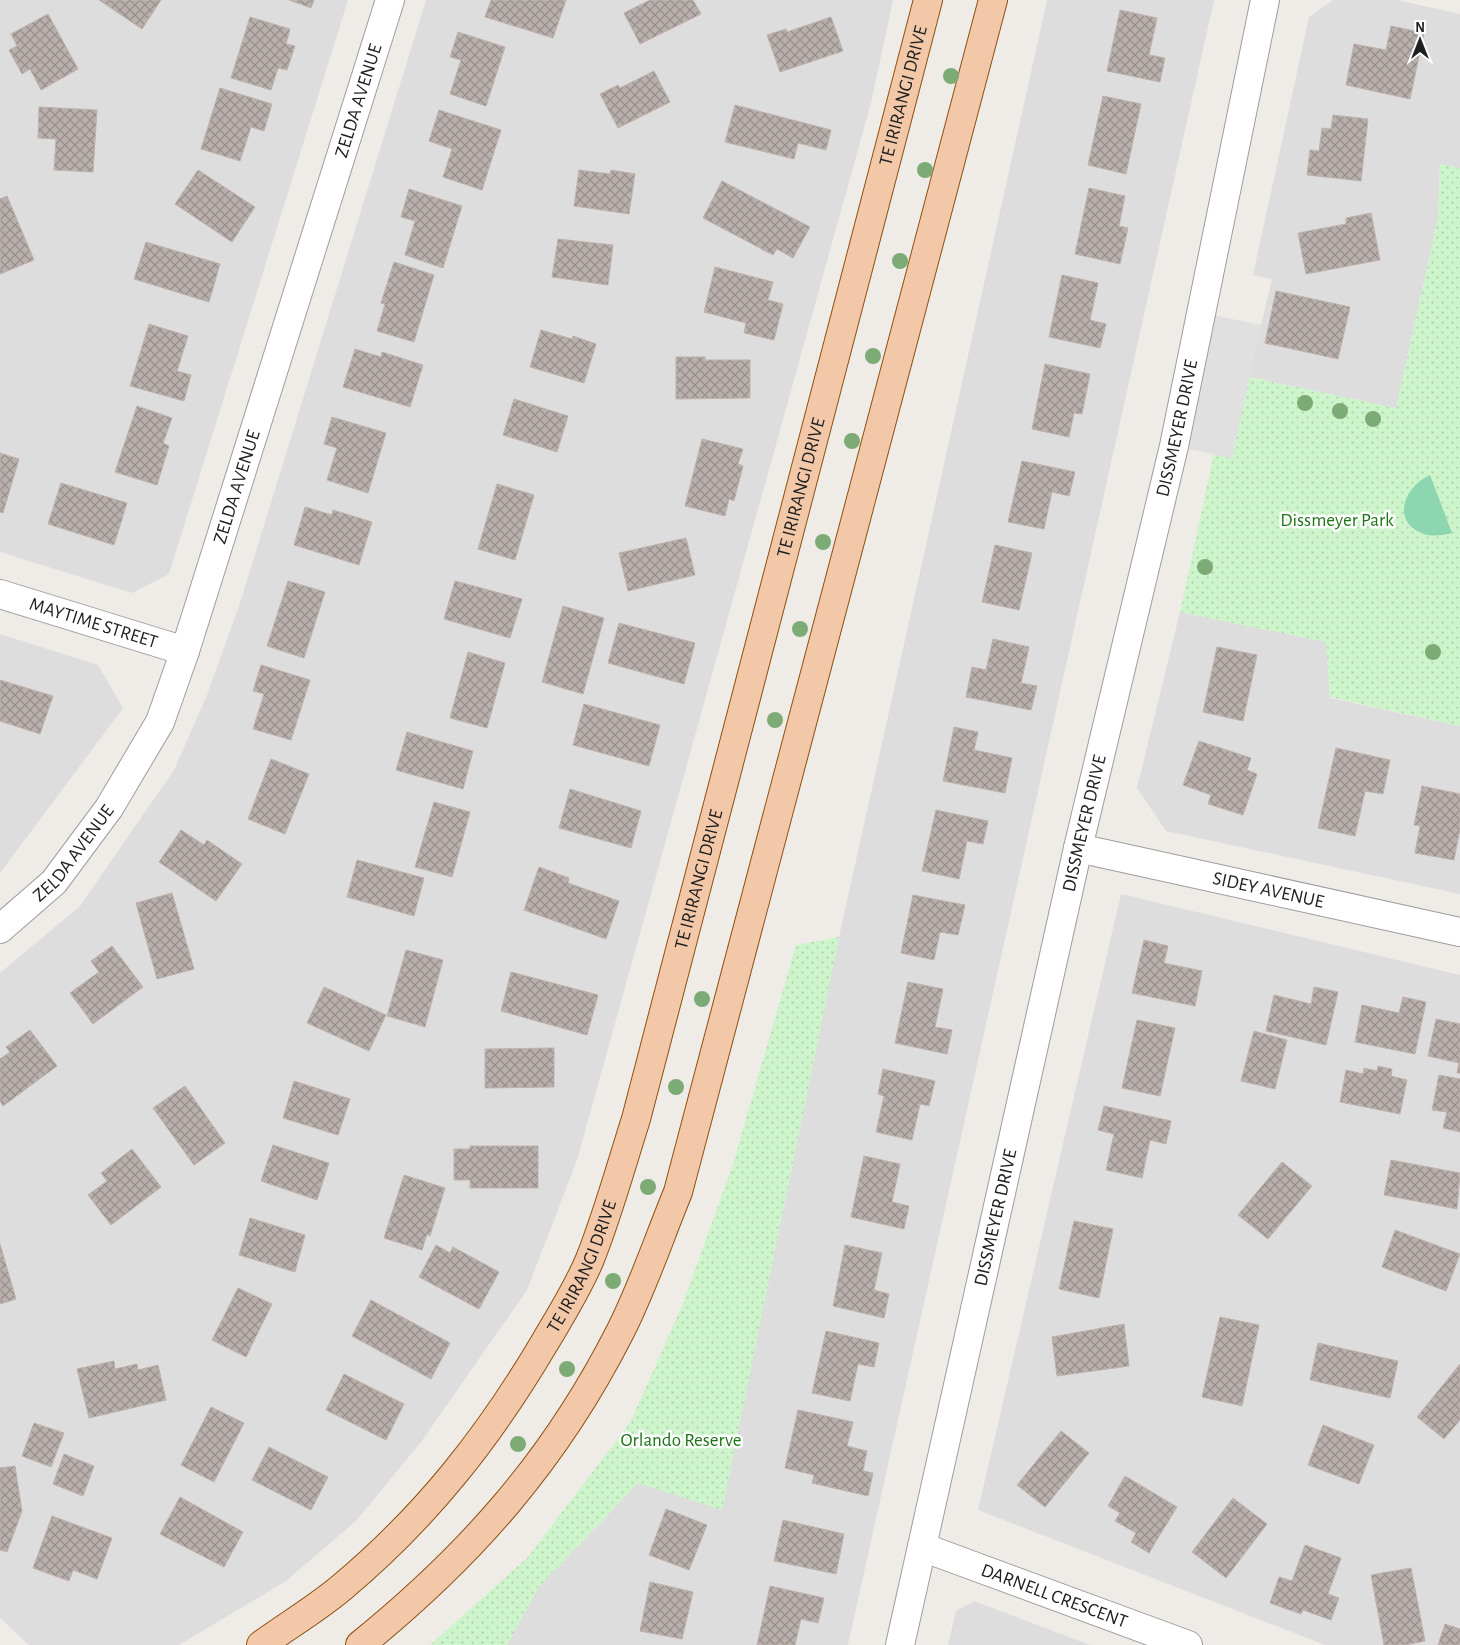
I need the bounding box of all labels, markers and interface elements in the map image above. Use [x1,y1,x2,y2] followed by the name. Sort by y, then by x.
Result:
[1395,15,1445,65] north arrow
[1415,21,1425,35] text: N
[876,24,930,168] street label: TE IRIRANGI DRIVE
[332,42,385,160] street label: ZELDA AVENUE
[1153,358,1201,499] street label: DISSMEYER DRIVE
[773,416,828,559] street label: TE IRIRANGI DRIVE
[210,428,263,546] street label: ZELDA AVENUE
[1280,511,1394,530] park label: Dissmeyer Park
[27,594,160,652] street label: MAYTIME STREET
[1059,753,1109,894] street label: DISSMEYER DRIVE
[29,801,117,905] street label: ZELDA AVENUE
[671,807,726,951] street label: TE IRIRANGI DRIVE
[1211,868,1326,911] street label: SIDEY AVENUE
[971,1147,1020,1288] street label: DISSMEYER DRIVE
[543,1198,620,1336] street label: TE IRIRANGI DRIVE
[621,1431,741,1450] park label: Orlando Reserve
[979,1560,1130,1631] street label: DARNELL CRESCENT

